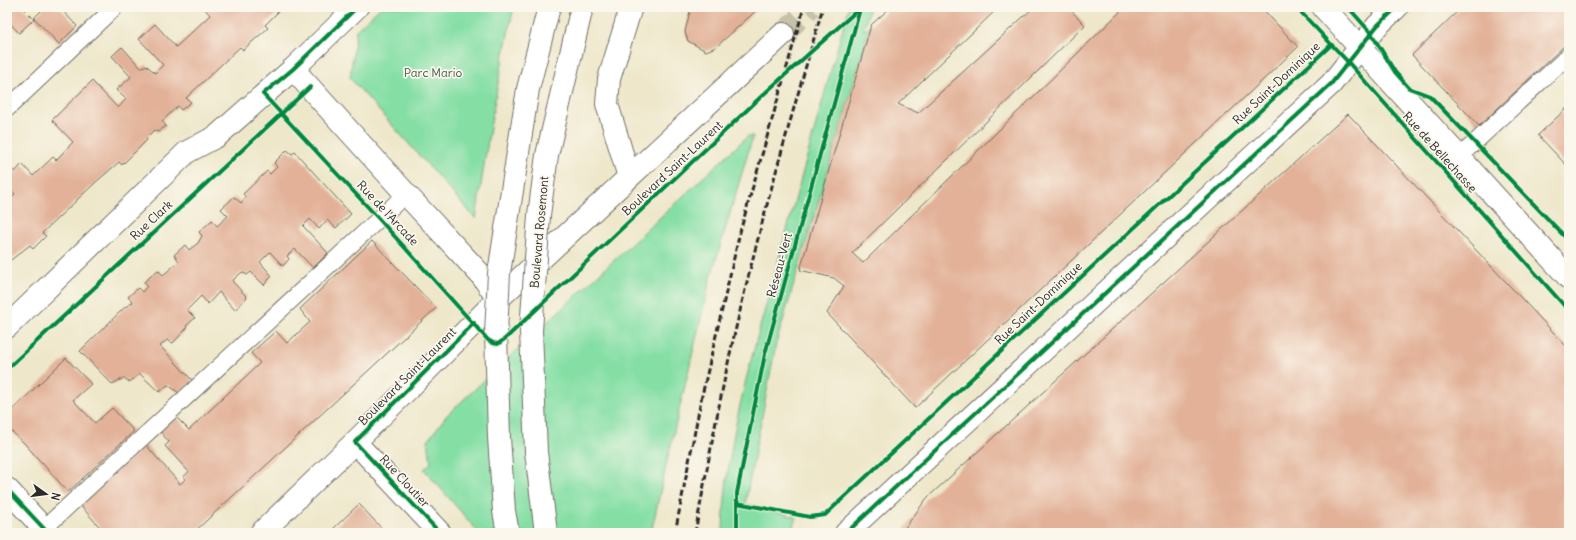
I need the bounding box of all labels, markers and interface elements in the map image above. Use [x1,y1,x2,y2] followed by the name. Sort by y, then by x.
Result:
[1229,39,1323,127] street label: Rue Saint-Dominique
[404,65,462,80] park label: Parc Mario
[1400,108,1480,196] street label: Rue de Bellechasse
[619,117,725,219] street label: Boulevard Saint-Laurent
[527,175,551,289] street label: Boulevard Rosemont
[354,177,422,249] street label: Rue de l'Arcade
[127,197,175,243] street label: Rue Clark
[763,231,795,299] street label: Réseau-Vert
[991,259,1085,347] street label: Rue Saint-Dominique
[355,324,459,428] street label: Boulevard Saint-Laurent
[377,452,433,510] street label: Rue Cloutier
[26,474,66,514] north arrow
[48,491,63,502] text: N

